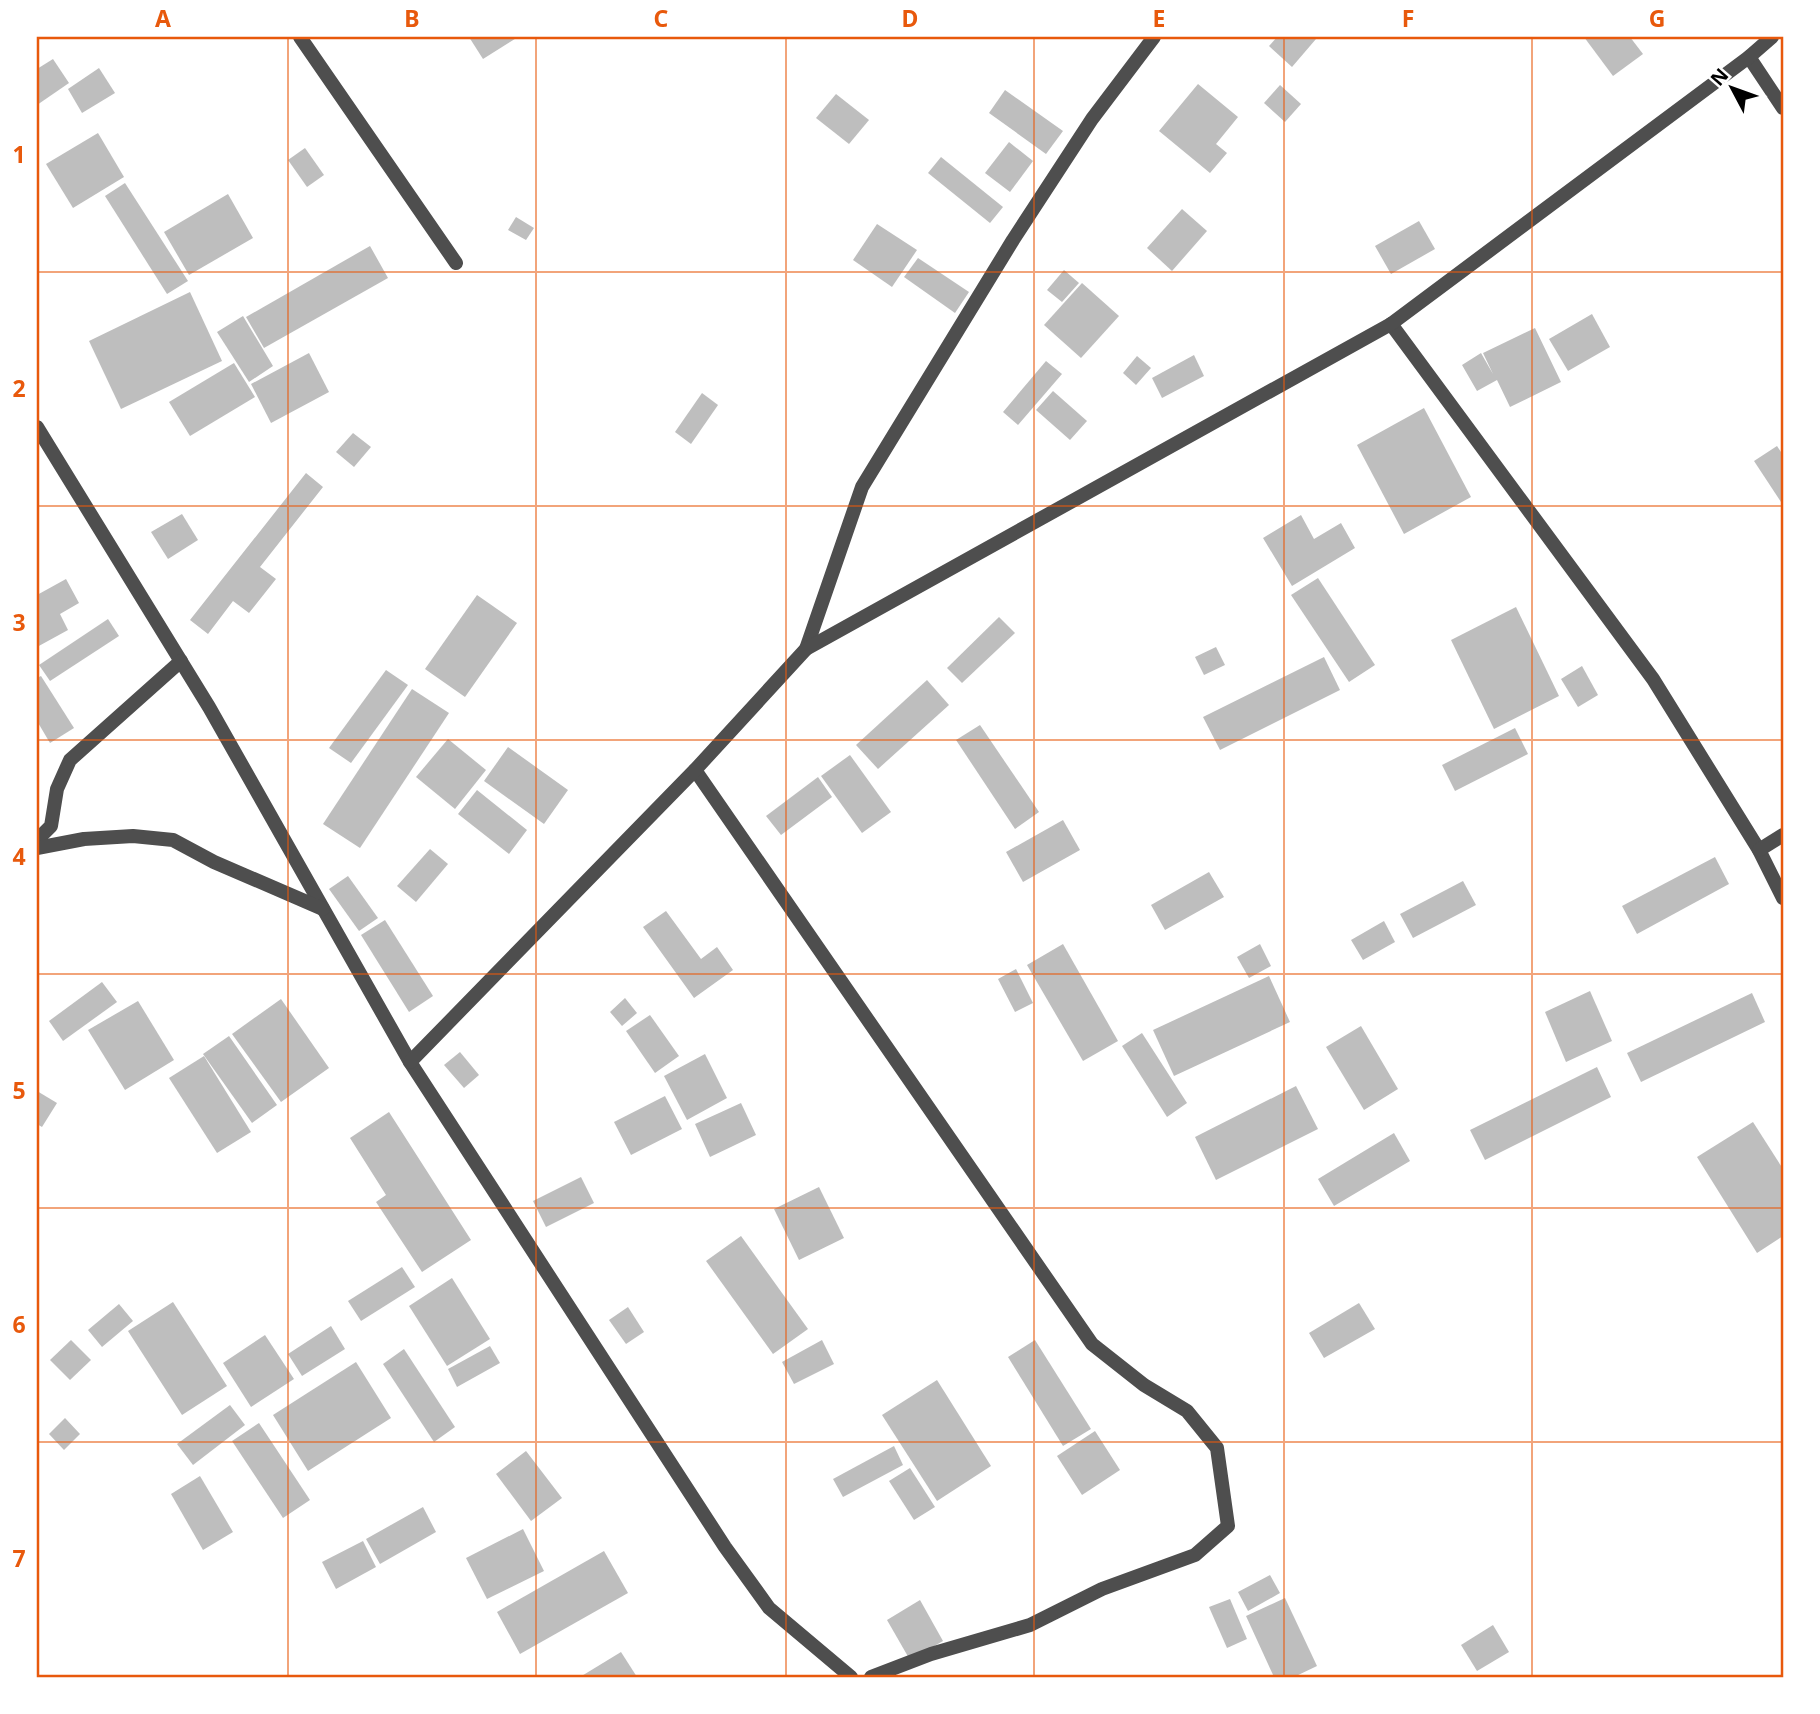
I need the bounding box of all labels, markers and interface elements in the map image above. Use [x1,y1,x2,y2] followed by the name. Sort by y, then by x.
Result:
[155,2,171,34] text: A
[404,2,420,34] text: B
[654,2,669,34] text: C
[902,2,918,34] text: D
[1153,2,1165,34] text: E
[1402,2,1414,34] text: F
[1649,2,1665,34] text: G
[1698,52,1768,122] north arrow
[1704,62,1734,91] text: N
[12,138,26,170] text: 1
[12,372,26,404] text: 2
[12,606,26,638] text: 3
[12,840,26,872] text: 4
[12,1074,26,1106] text: 5
[12,1308,26,1340] text: 6
[12,1542,26,1574] text: 7

